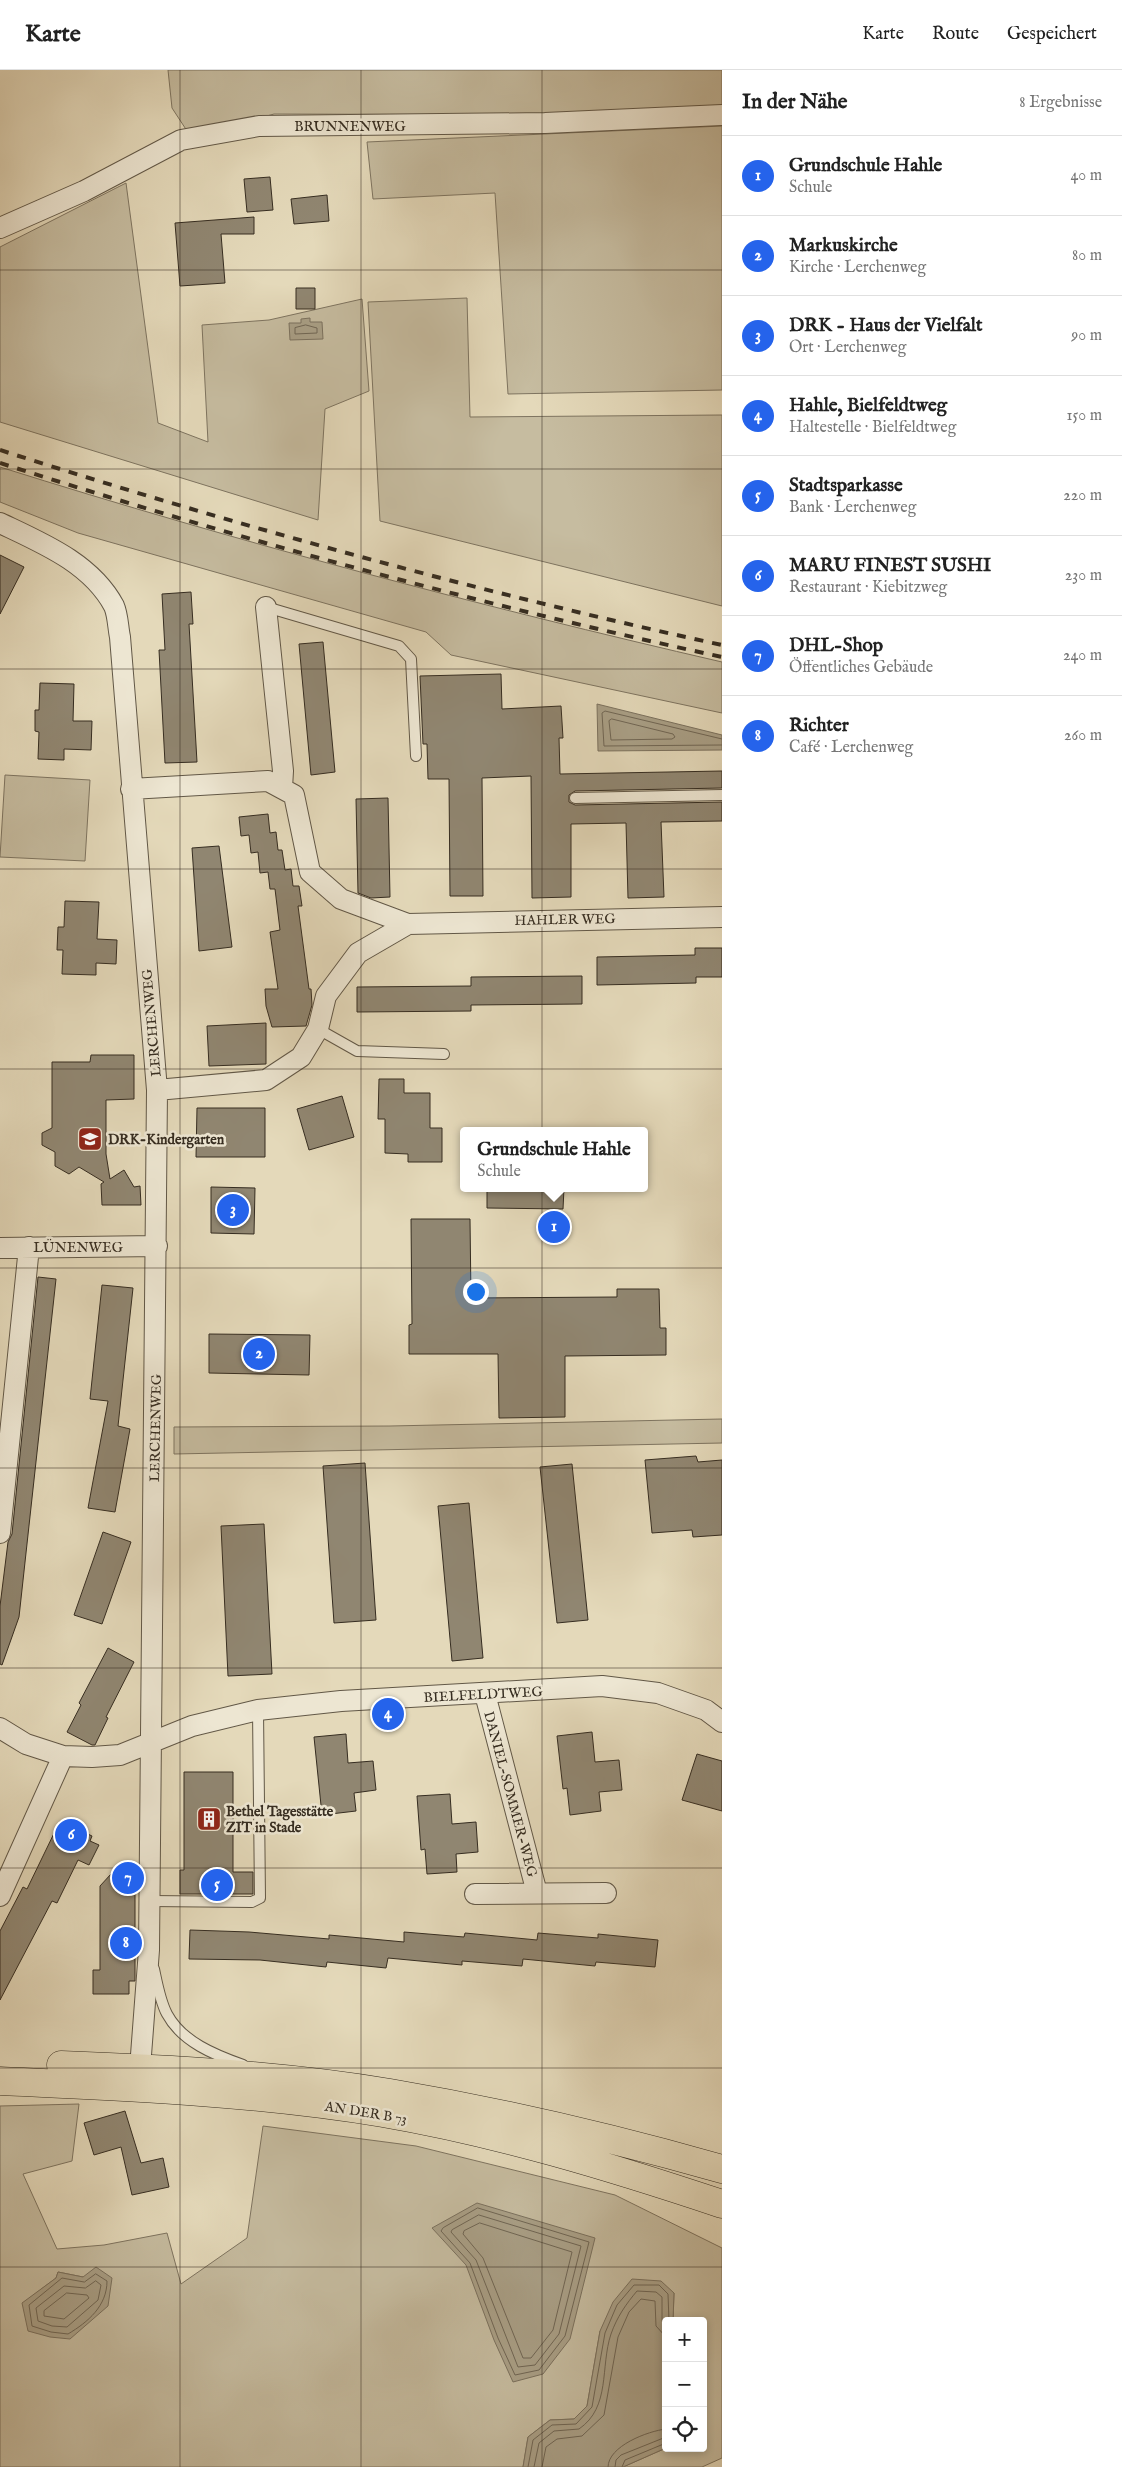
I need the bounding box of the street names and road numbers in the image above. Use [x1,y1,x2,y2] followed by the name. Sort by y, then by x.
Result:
[294,118,407,136] street label: BRUNNENWEG
[514,910,617,930] street label: HAHLER WEG
[138,967,166,1078] street label: LERCHENWEG
[33,1238,124,1257] street label: LÜNENWEG
[146,1373,166,1482] street label: LERCHENWEG
[423,1683,544,1707] street label: BIELFELDTWEG
[479,1709,541,1880] street label: DANIEL-SOMMER-WEG
[322,2097,408,2128] street label: AN DER B 73

